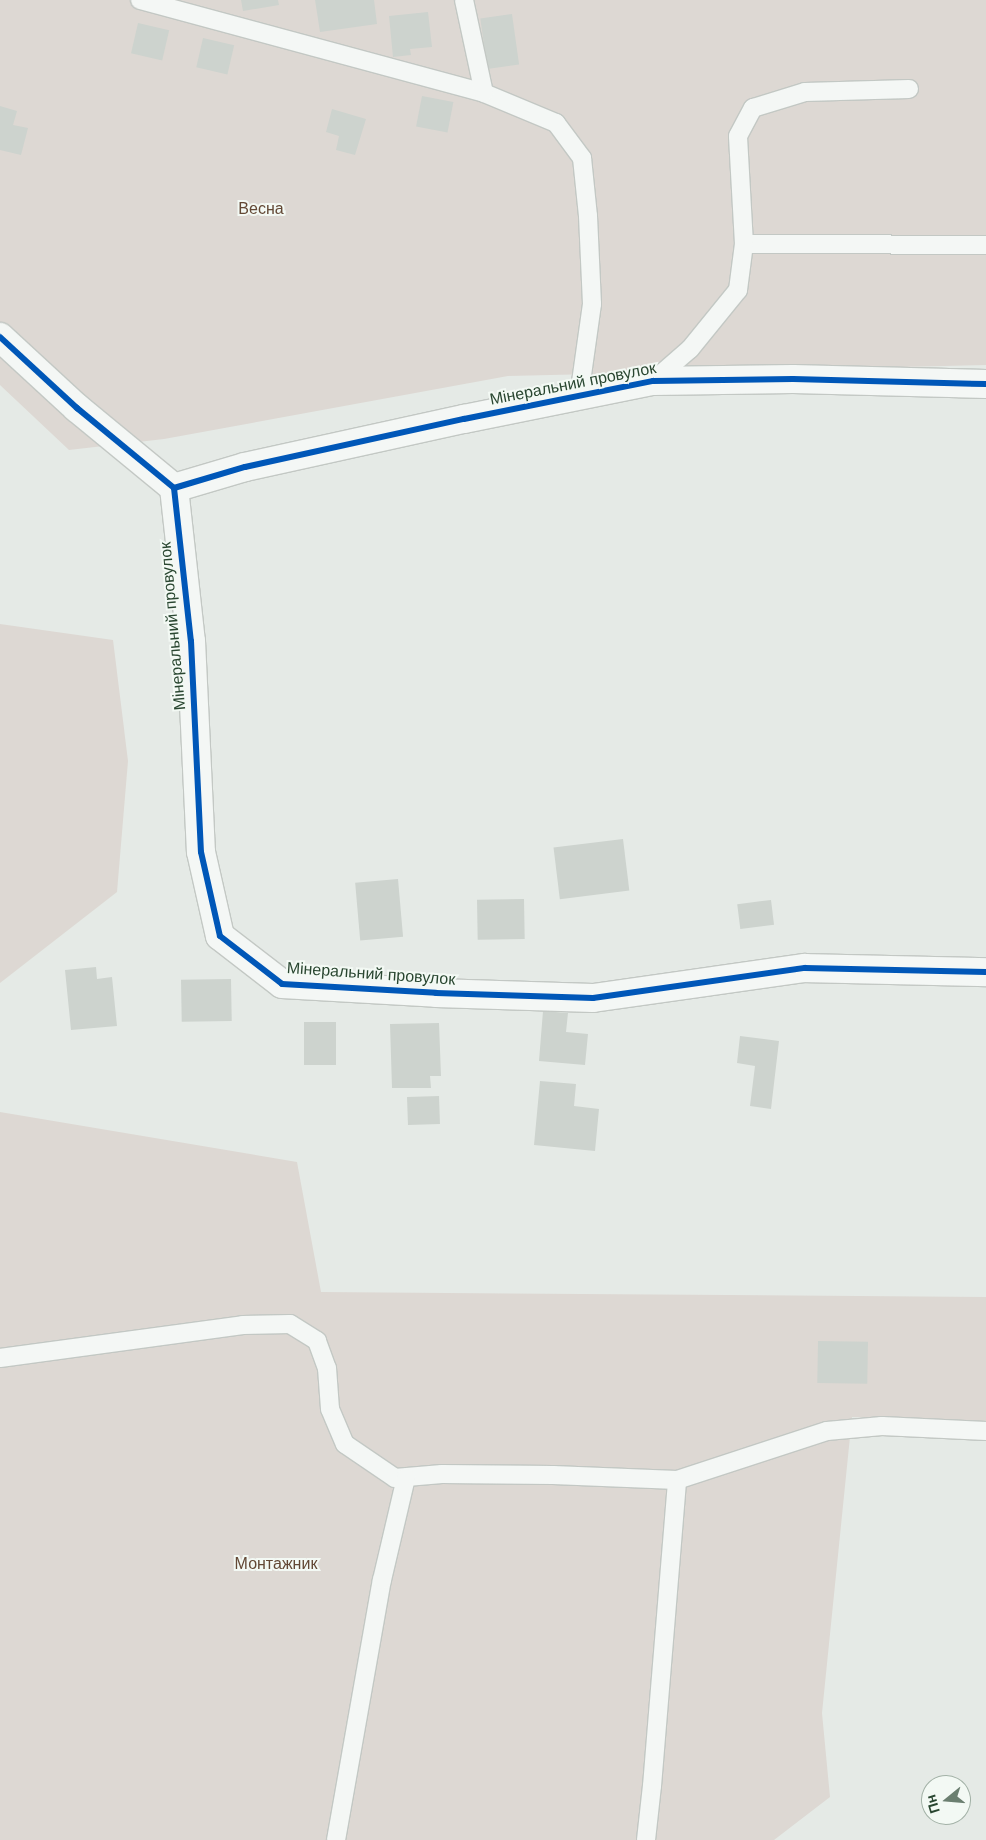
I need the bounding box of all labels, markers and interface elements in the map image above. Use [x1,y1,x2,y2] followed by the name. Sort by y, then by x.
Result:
[238,199,284,219] park label: Весна
[488,358,658,410] street label: Мінеральний провулок
[156,541,190,711] street label: Мінеральний провулок
[286,959,456,989] street label: Мінеральний провулок
[235,1554,317,1574] park label: Монтажник
[921,1775,971,1825] north arrow
[922,1793,943,1815] text: Пн

